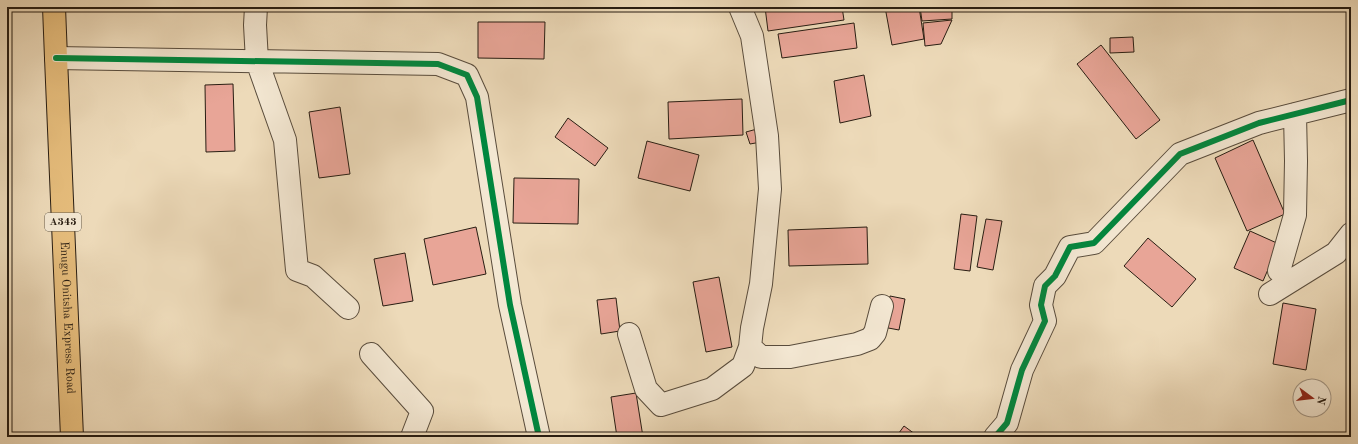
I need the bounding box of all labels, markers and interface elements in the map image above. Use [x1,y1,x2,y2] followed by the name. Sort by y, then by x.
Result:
[45,213,81,231] road number: A343
[58,241,76,394] street label: Enugu Onitsha Express Road
[1292,378,1332,418] north arrow
[1314,395,1327,406] text: N

